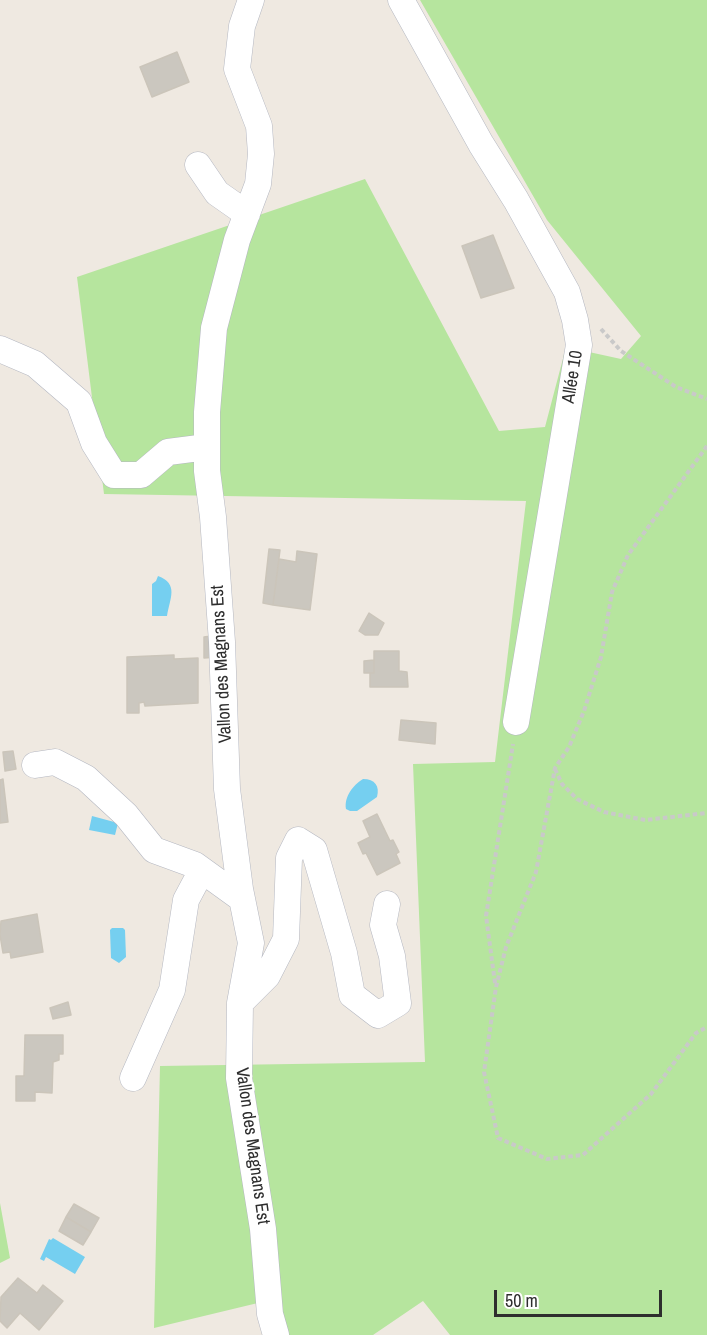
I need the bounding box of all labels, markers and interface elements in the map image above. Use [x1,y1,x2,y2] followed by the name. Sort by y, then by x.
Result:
[558,349,588,405] street label: Allée 10
[207,584,237,744] street label: Vallon des Magnans Est
[230,1066,274,1226] street label: Vallon des Magnans Est
[497,1278,665,1316] scale bar
[505,1288,538,1313] text: 50 m

